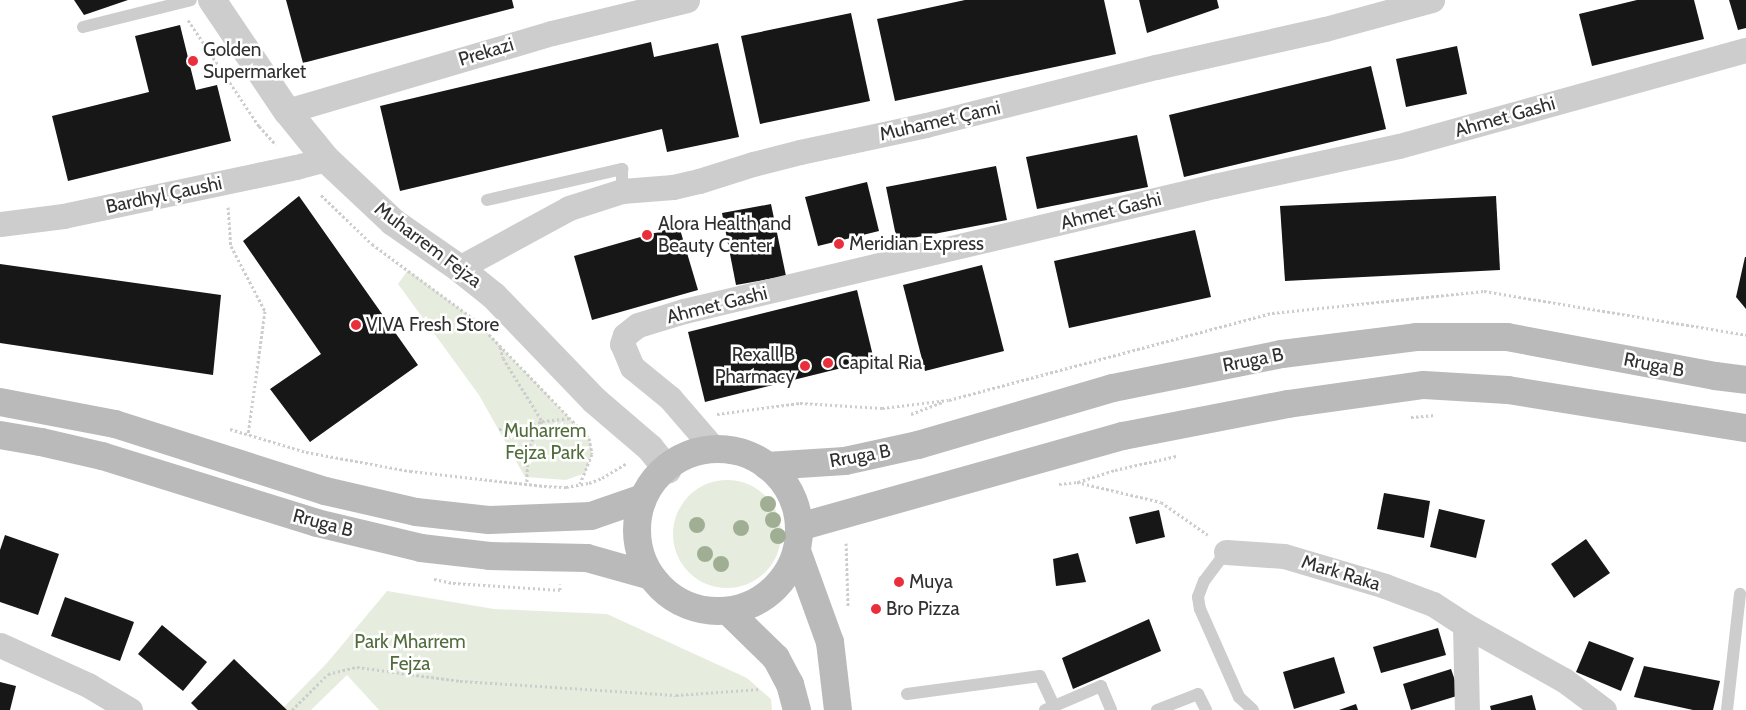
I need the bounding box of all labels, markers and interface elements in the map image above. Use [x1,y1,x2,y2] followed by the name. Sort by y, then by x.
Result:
[456,33,516,71] street label: Prekazi
[203,39,306,83] place label: Golden Supermarket
[187,55,199,67] marker: Golden Supermarket
[1452,92,1558,142] street label: Ahmet Gashi
[877,96,1003,146] street label: Muhamet Çami
[104,172,224,218] street label: Bardhyl Çaushi
[1058,187,1164,235] street label: Ahmet Gashi
[370,197,486,293] street label: Muharrem Fejza
[658,213,791,257] place label: Alora Health and Beauty Center
[640,228,654,242] marker: Alora Health and Beauty Center
[849,233,984,255] place label: Meridian Express
[833,238,845,250] marker: Meridian Express
[664,281,770,329] street label: Ahmet Gashi
[366,314,499,336] place label: VIVA Fresh Store
[350,319,362,331] marker: VIVA Fresh Store
[1221,343,1285,377] street label: Rruga B
[715,344,795,388] place label: Rexall B Pharmacy
[1622,348,1686,382] street label: Rruga B
[838,352,922,374] place label: Capital Ria
[822,357,834,369] marker: Capital Ria
[799,360,811,372] marker: Rexall B Pharmacy
[504,420,586,464] park label: Muharrem Fejza Park
[828,439,892,473] street label: Rruga B
[290,504,356,542] street label: Rruga B
[1299,550,1383,596] street label: Mark Raka
[909,571,953,593] place label: Muya
[893,576,905,588] marker: Muya
[886,598,960,620] place label: Bro Pizza
[870,603,882,615] marker: Bro Pizza
[354,631,466,675] park label: Park Mharrem Fejza

